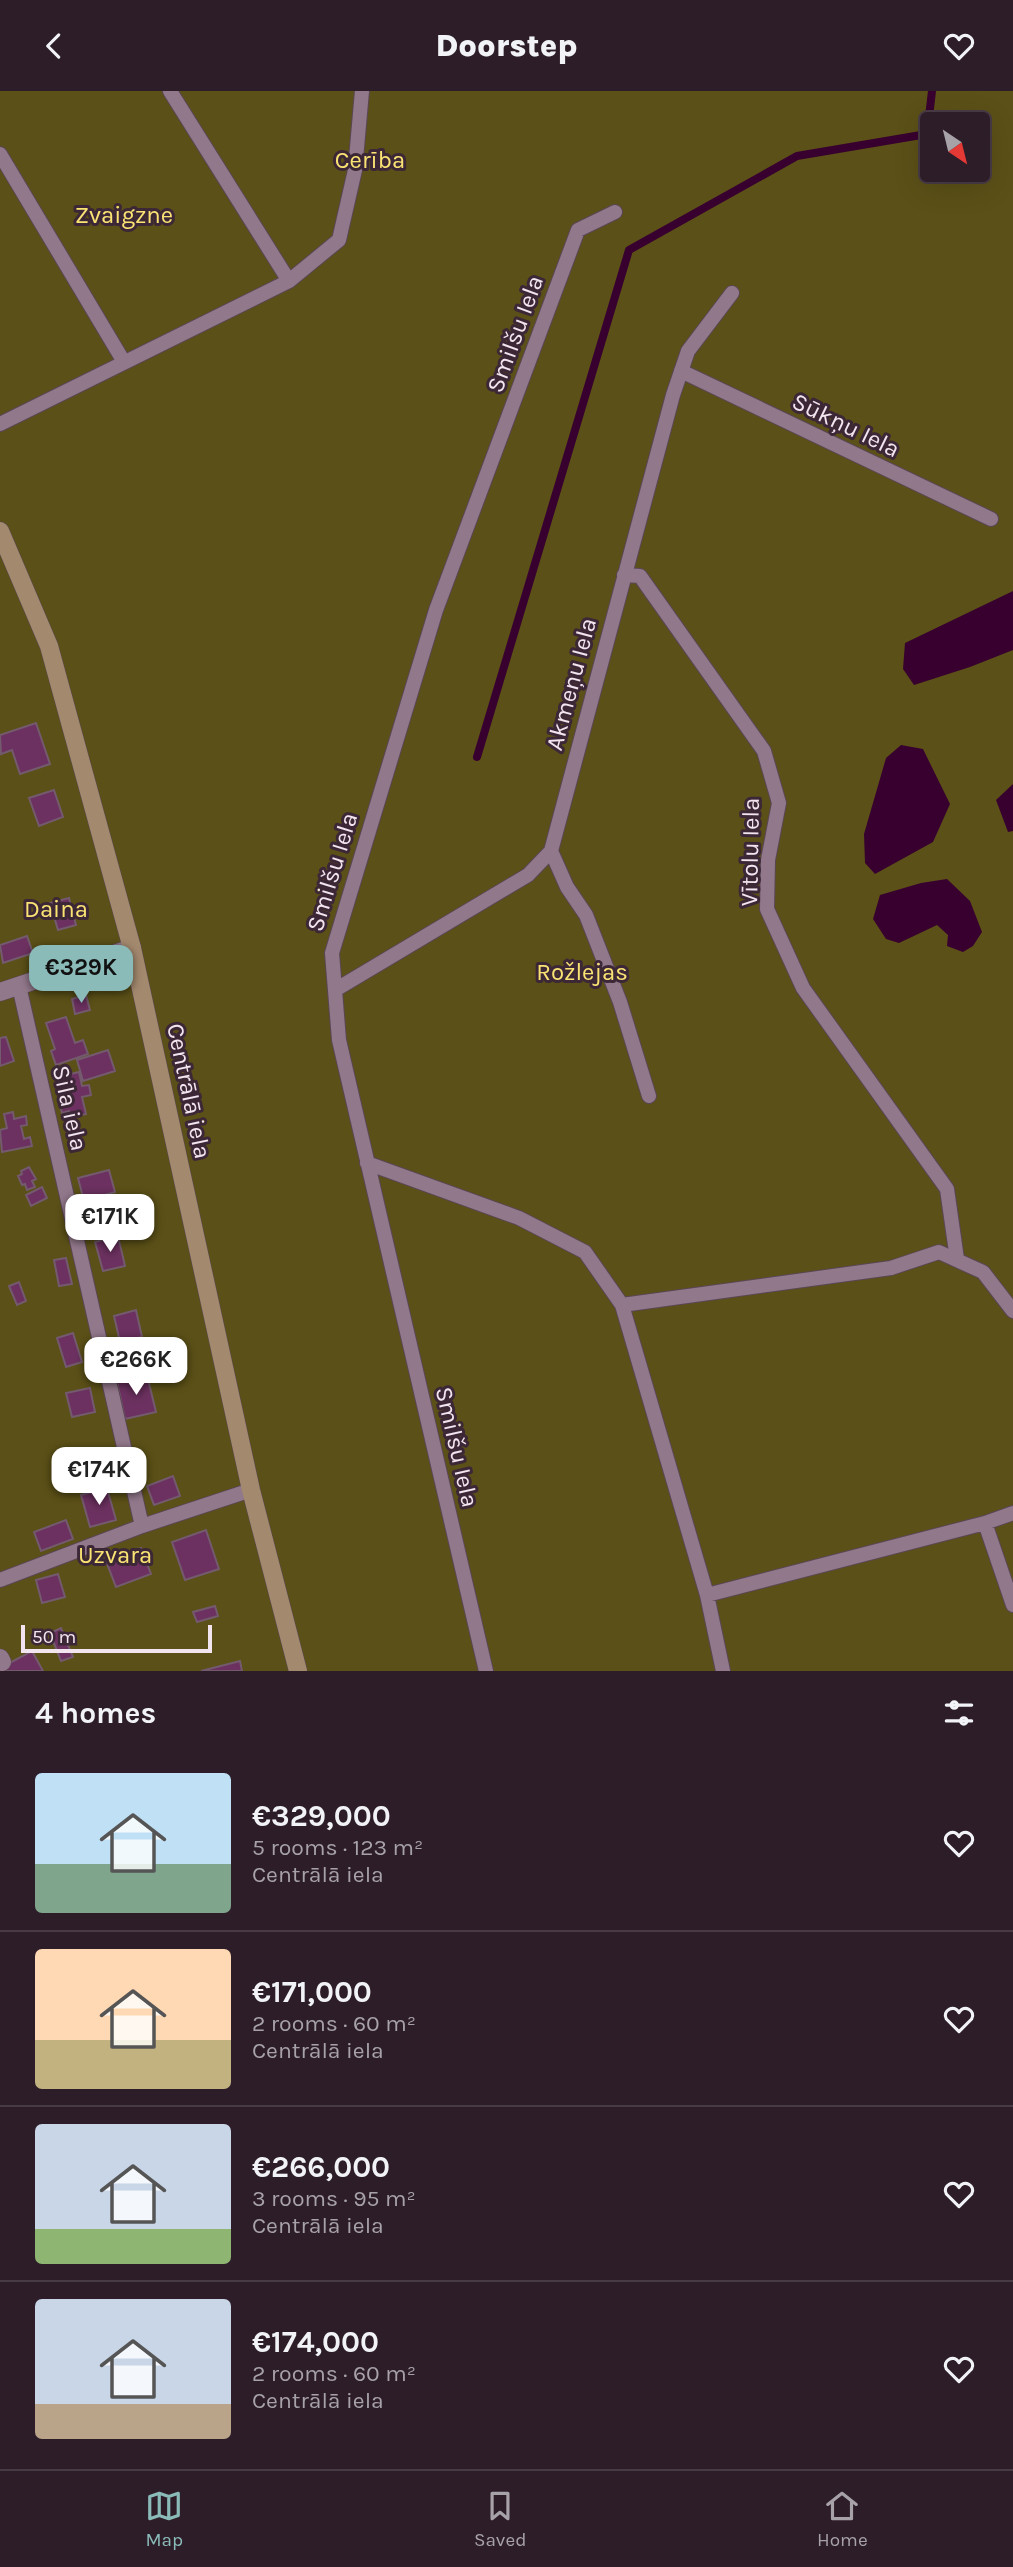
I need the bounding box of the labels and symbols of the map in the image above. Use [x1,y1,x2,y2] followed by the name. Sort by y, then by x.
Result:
[920,112,990,182] north arrow
[335,146,405,174] park label: Cerība
[75,201,173,229] park label: Zvaigzne
[481,272,549,396] street label: Smilšu Iela
[788,387,904,463] street label: Sūkņu Iela
[540,615,602,753] street label: Akmeņu Iela
[735,797,765,907] street label: Vītolu Iela
[301,809,363,935] street label: Smilšu Iela
[24,895,88,923] park label: Daina
[32,946,130,1005] pin: €329K
[536,958,628,986] park label: Rožlejas
[161,1021,217,1161] street label: Centrālā iela
[47,1063,93,1153] street label: Sila iela
[61,1195,159,1254] pin: €171K
[87,1337,185,1397] pin: €266K
[430,1384,484,1510] street label: Smilšu Iela
[50,1447,148,1507] pin: €174K
[78,1541,152,1569] park label: Uzvara
[21,1622,212,1654] scale bar

